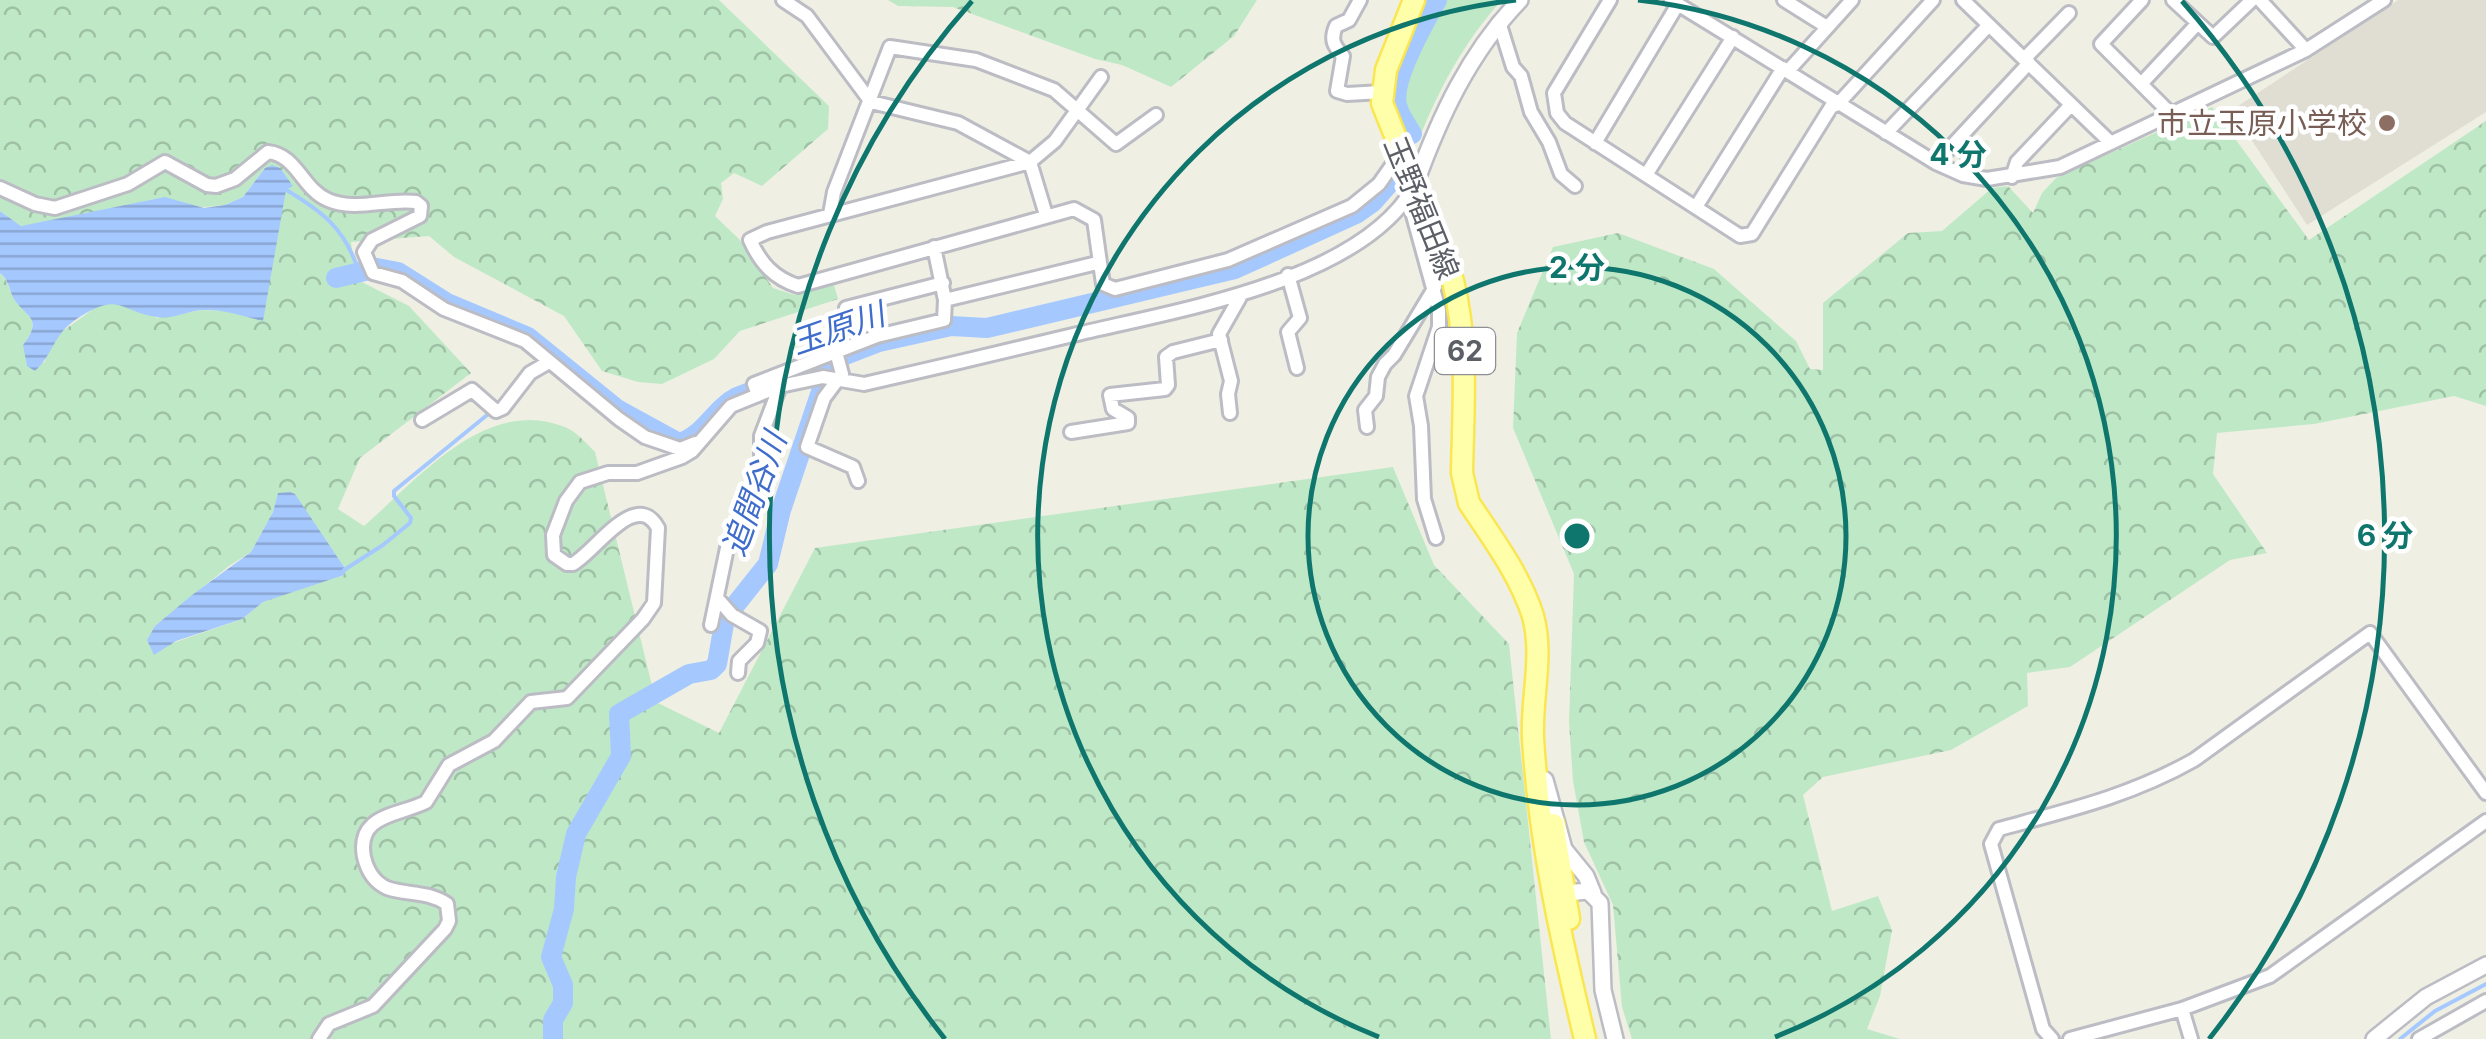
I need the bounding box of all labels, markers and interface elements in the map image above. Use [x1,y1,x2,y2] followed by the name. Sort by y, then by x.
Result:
[2157,105,2367,141] place label: 市立玉原小学校
[2376,112,2398,134] marker: 市立玉原小学校
[1377,132,1467,284] street label: 玉野福田線
[1929,136,1987,172] text: 4 分
[1549,249,1605,285] text: 2 分
[786,293,893,362] water label: 玉原川
[1435,328,1495,374] road number: 62
[714,424,795,561] water label: 追間谷川
[2357,517,2413,553] text: 6 分
[1559,518,1595,554] centre of rings

